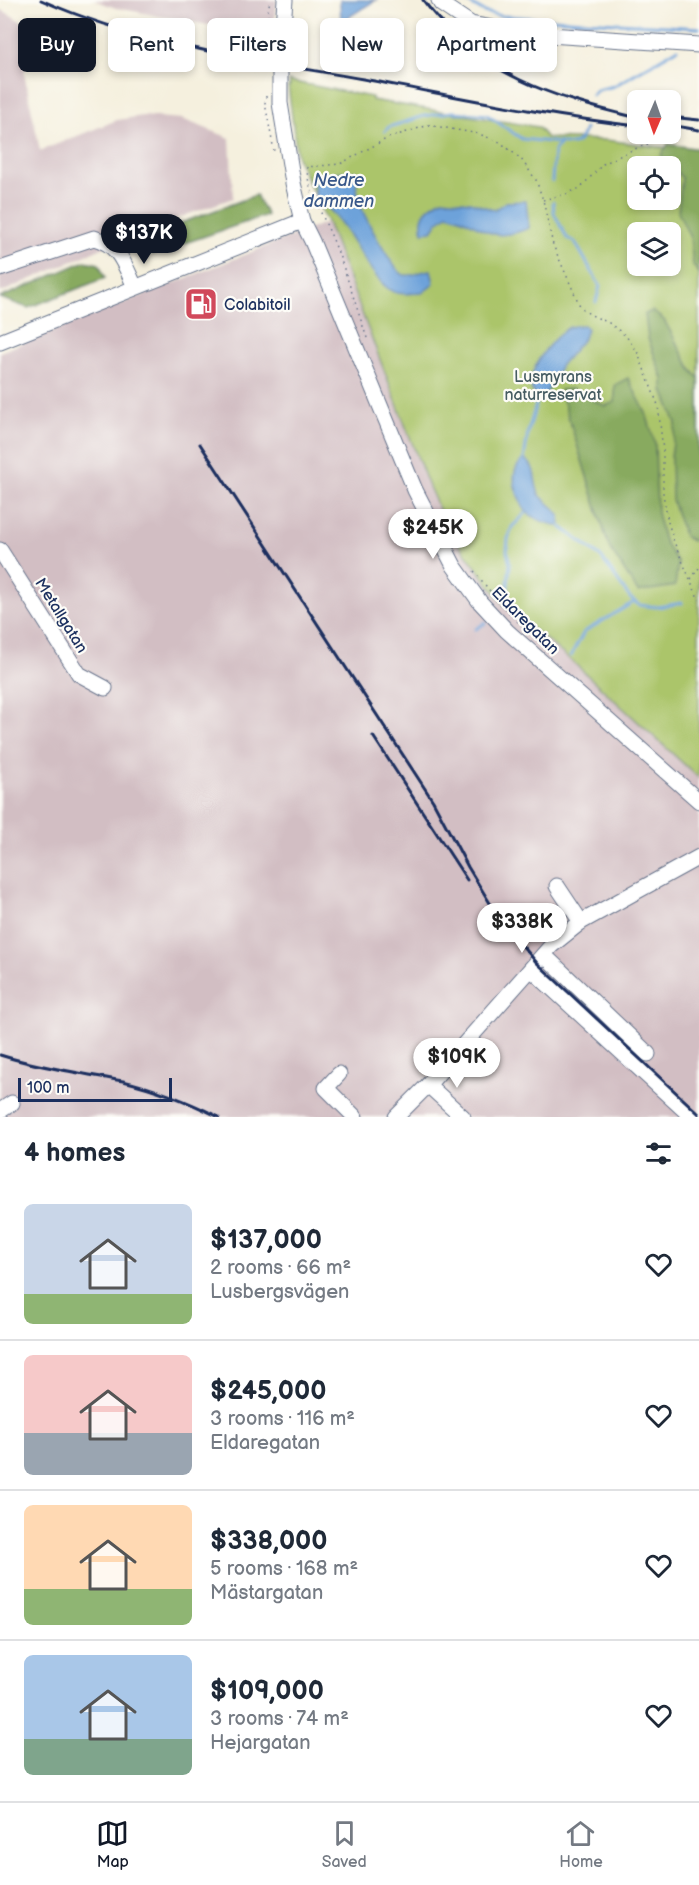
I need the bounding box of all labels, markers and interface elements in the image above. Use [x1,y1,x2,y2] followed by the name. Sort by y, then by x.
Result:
[18,18,96,72] chip: Buy
[108,18,195,72] chip: Rent
[207,18,308,72] chip: Filters
[320,18,404,72] chip: New
[416,18,557,72] chip: Apartment
[627,90,681,144] north arrow
[627,90,681,276] map controls
[627,156,681,210] button: locate
[304,170,374,212] water label: Nedre dammen
[102,214,186,265] pin: $137K
[115,221,173,245] text: $137K
[627,222,681,276] button: layers
[183,286,219,322] fuel station icon: Colabitoil
[224,296,291,315] place label: Colabitoil
[504,368,602,405] park label: Lusmyrans naturreservat
[391,509,475,560] pin: $245K
[402,516,464,540] text: $245K
[30,575,91,657] street label: Metallgatan
[487,583,563,659] street label: Eldaregatan
[480,903,564,954] pin: $338K
[491,910,553,934] text: $338K
[415,1038,499,1089] pin: $109K
[427,1045,487,1069] text: $109K
[18,1075,172,1102] scale bar
[27,1079,70,1098] text: 100 m
[642,1137,675,1170] icon: filters
[24,1138,125,1169] text: 4 homes
[210,1225,322,1256] text: $137,000
[72,1228,144,1300] icon: home
[642,1248,675,1281] icon: heart
[210,1256,351,1280] text: 2 rooms · 66 m²
[210,1280,349,1304] text: Lusbergsvägen
[210,1376,326,1407] text: $245,000
[72,1379,144,1451] icon: home
[642,1399,675,1432] icon: heart
[210,1407,355,1431] text: 3 rooms · 116 m²
[210,1431,320,1455] text: Eldaregatan
[210,1526,328,1557] text: $338,000
[72,1529,144,1601] icon: home
[642,1549,675,1582] icon: heart
[210,1557,358,1581] text: 5 rooms · 168 m²
[210,1581,323,1605] text: Mästargatan
[210,1676,324,1707] text: $109,000
[72,1679,144,1751] icon: home
[642,1699,675,1732] icon: heart
[210,1707,349,1731] text: 3 rooms · 74 m²
[210,1731,310,1755] text: Hejargatan
[96,1817,129,1872] tab: Map
[322,1817,367,1872] tab: Saved
[559,1817,603,1872] tab: Home

